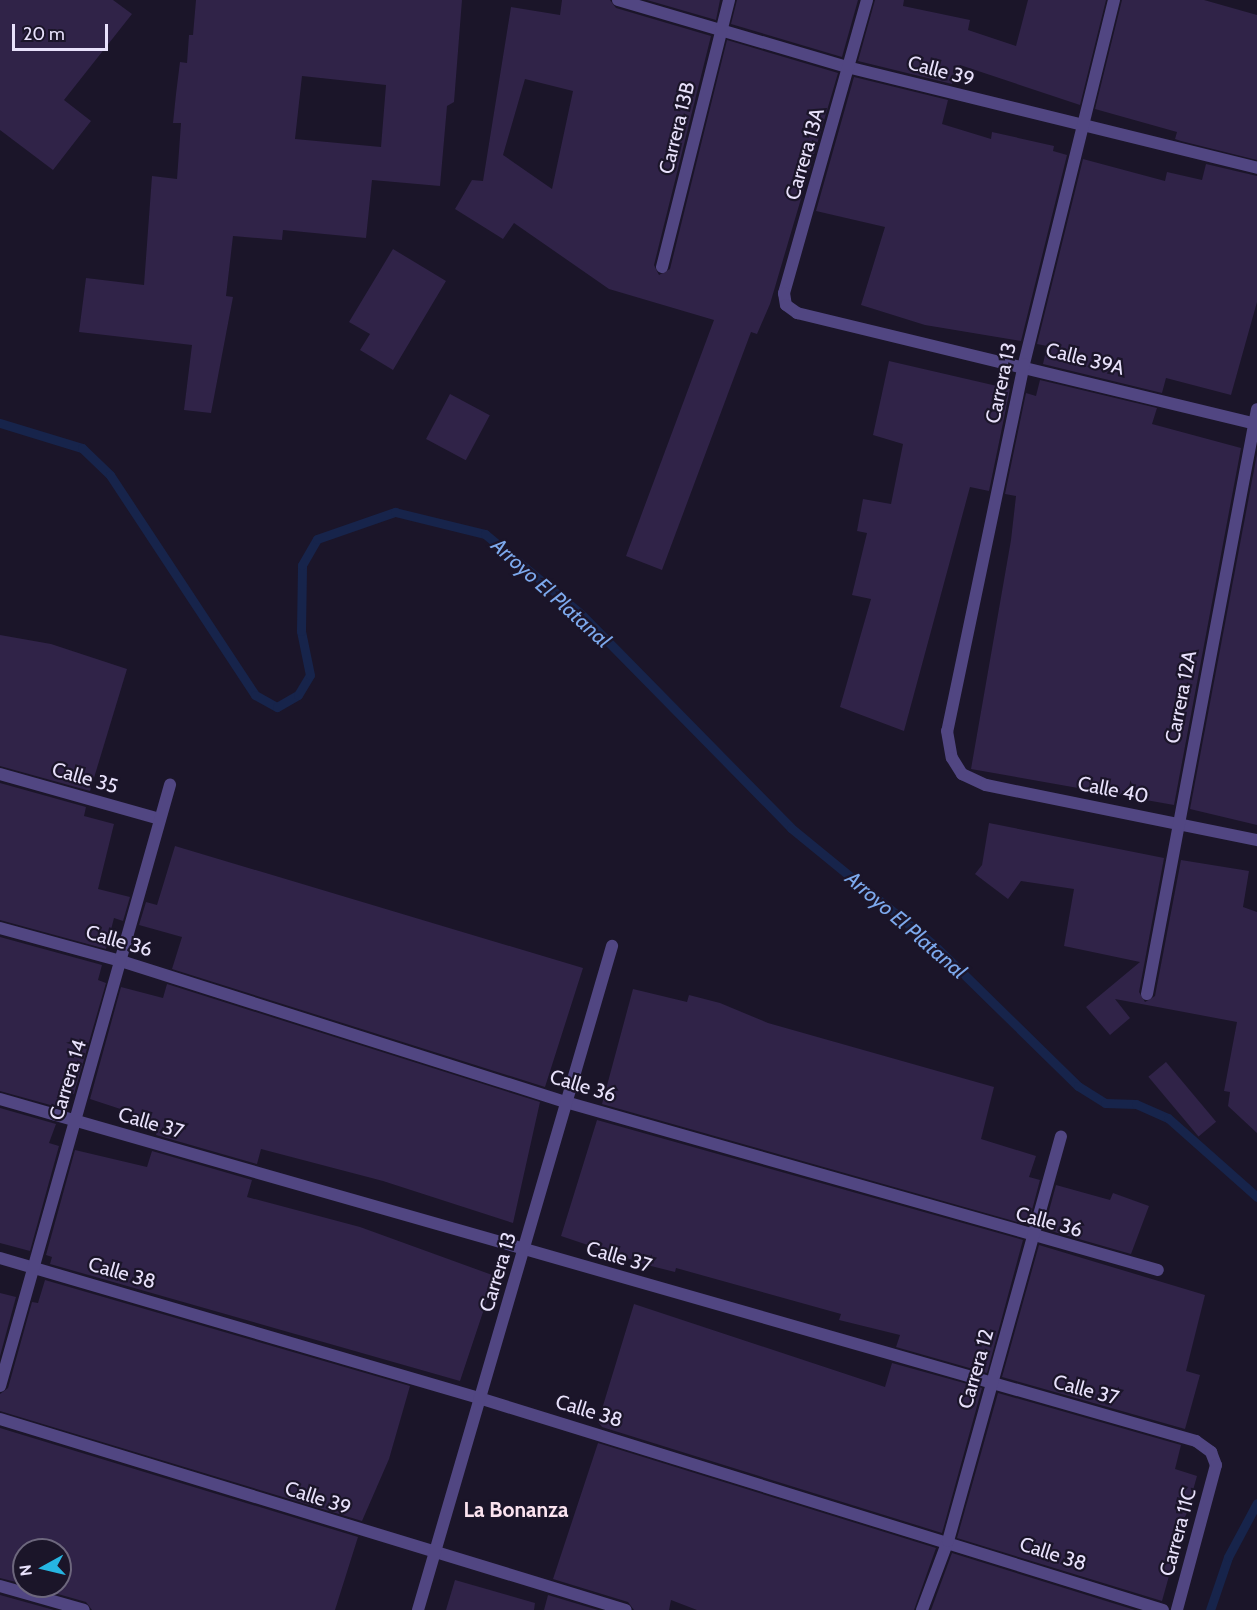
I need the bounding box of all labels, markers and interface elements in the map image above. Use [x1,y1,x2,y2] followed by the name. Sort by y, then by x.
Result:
[15,12,111,50] scale bar
[23,23,65,45] text: 20 m
[905,51,977,91] street label: Calle 39
[654,79,700,177] street label: Carrera 13B
[780,105,830,203] street label: Carrera 13A
[1043,338,1127,380] street label: Calle 39A
[981,340,1021,426] street label: Carrera 13
[486,533,616,653] water label: Arroyo El Platanal
[1160,649,1202,745] street label: Carrera 12A
[49,757,121,799] street label: Calle 35
[1076,771,1150,809] street label: Calle 40
[840,866,972,984] water label: Arroyo El Platanal
[83,920,155,962] street label: Calle 36
[44,1037,92,1123] street label: Carrera 14
[547,1065,619,1107] street label: Calle 36
[116,1102,186,1144] street label: Calle 37
[1013,1202,1085,1242] street label: Calle 36
[475,1229,521,1315] street label: Carrera 13
[584,1236,654,1278] street label: Calle 37
[86,1252,158,1294] street label: Calle 38
[953,1326,999,1412] street label: Carrera 12
[1051,1370,1121,1410] street label: Calle 37
[553,1389,625,1433] street label: Calle 38
[282,1476,354,1520] street label: Calle 39
[1155,1485,1201,1579] street label: Carrera 11C
[464,1497,568,1523] district label: La Bonanza
[1017,1532,1089,1576] street label: Calle 38
[12,1538,72,1598] north arrow
[15,1563,36,1577] text: N

